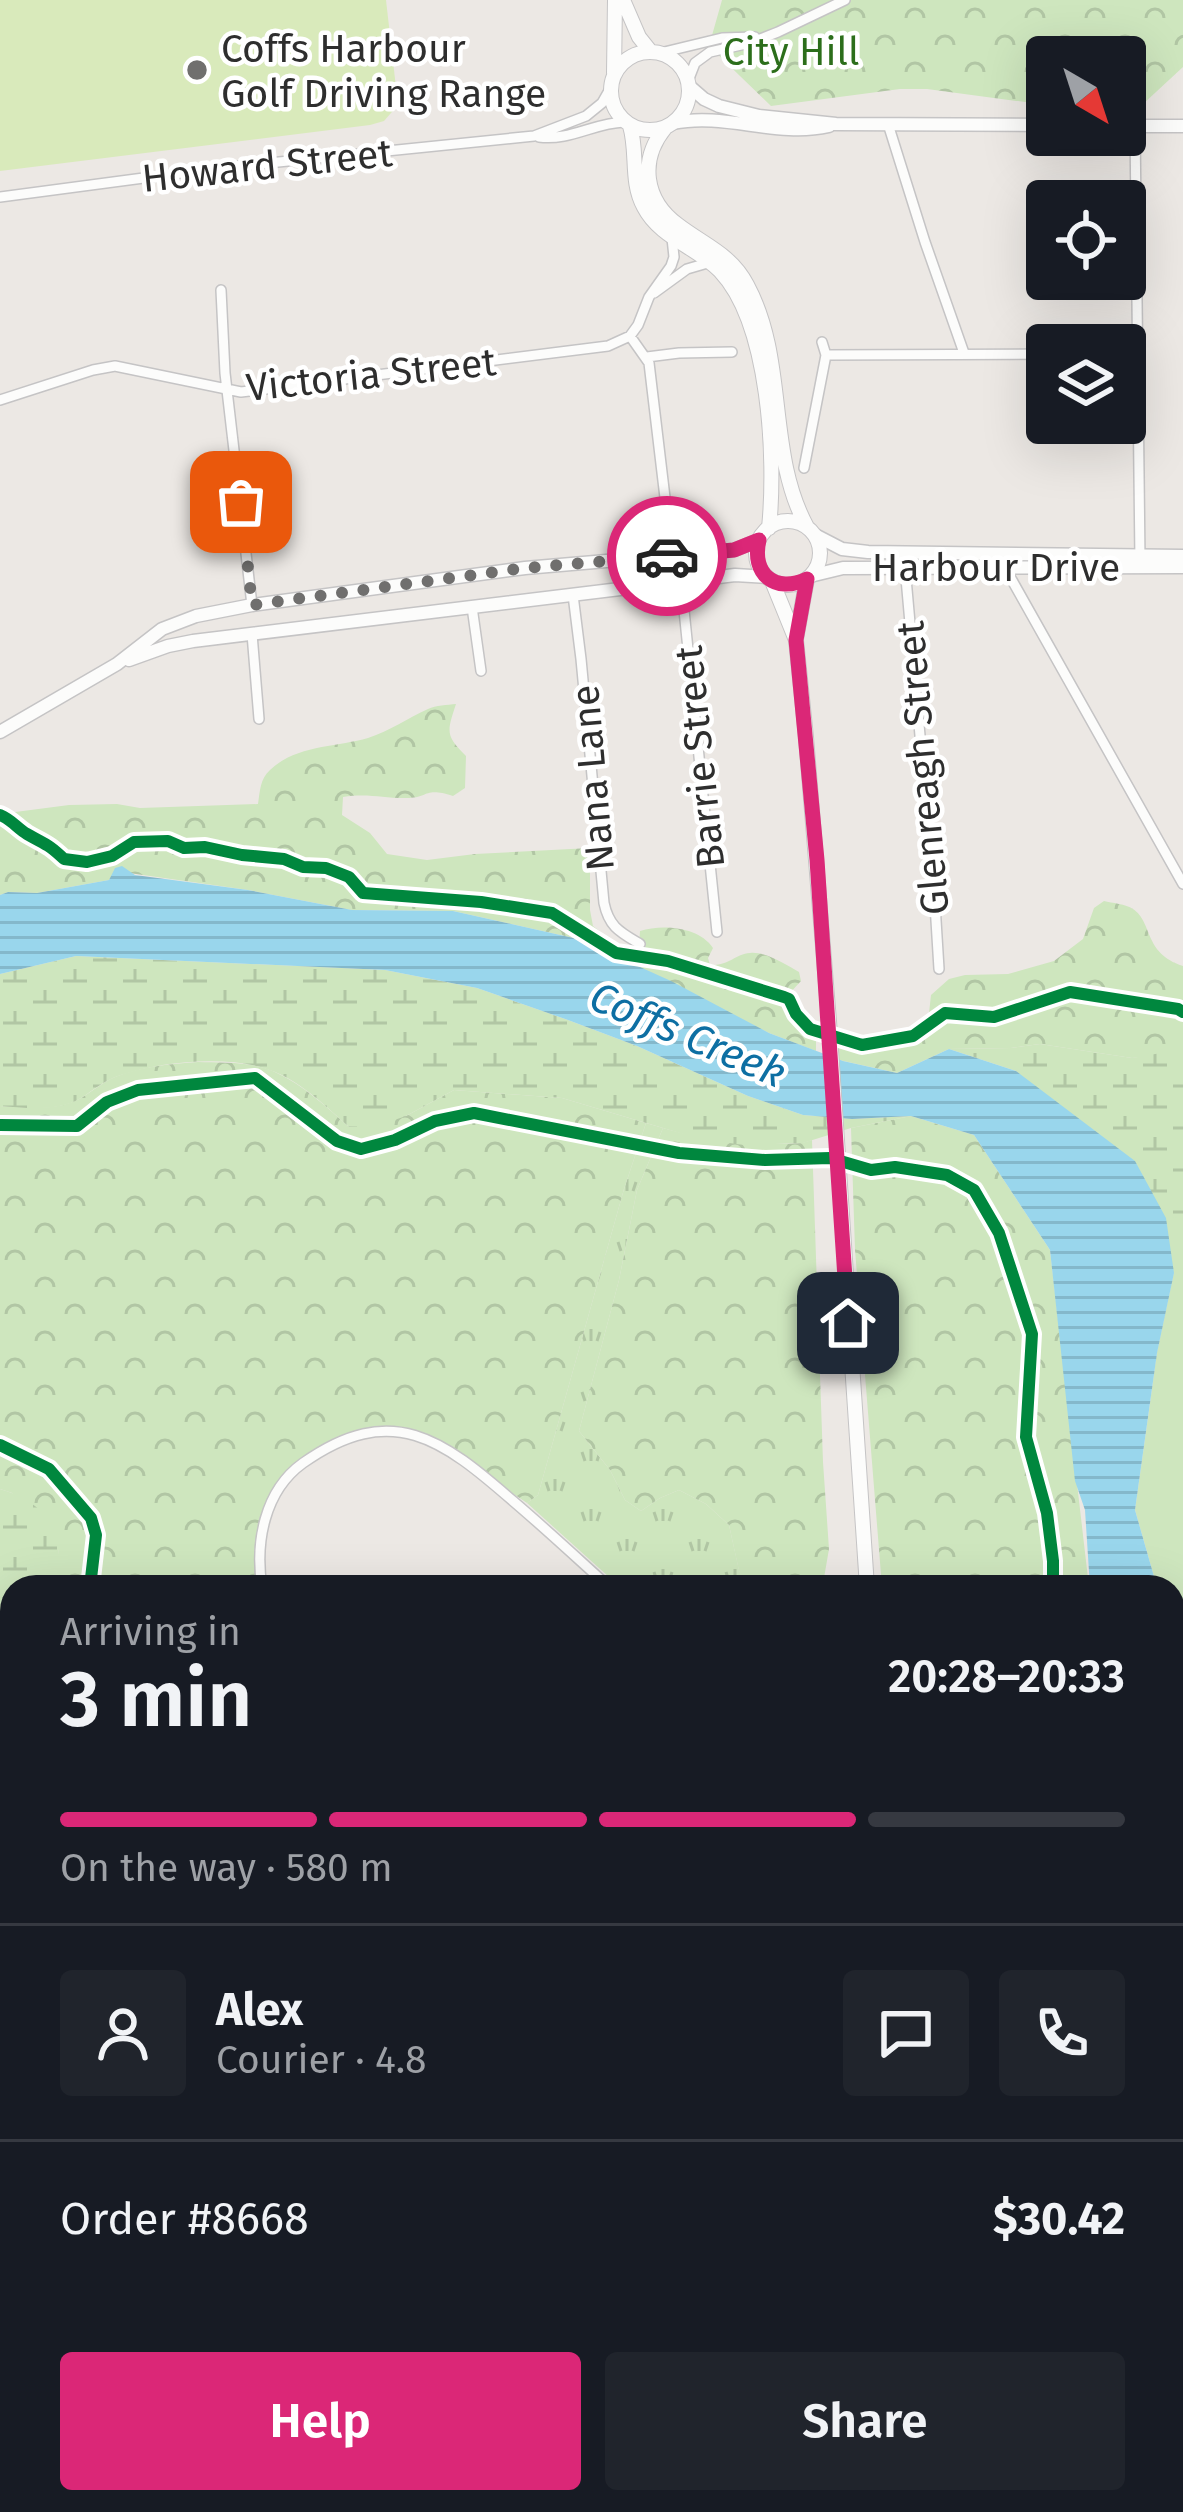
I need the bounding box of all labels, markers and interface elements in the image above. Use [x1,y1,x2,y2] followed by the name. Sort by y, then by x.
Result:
[221,26,546,117] place label: Coffs Harbour Golf Driving Range
[723,29,859,75] park label: City Hill
[1026,36,1146,156] north arrow
[1026,36,1146,444] map controls
[184,57,210,83] marker: Coffs Harbour Golf Driving Range
[140,130,395,202] street label: Howard Street
[1026,180,1146,300] button: locate
[1026,324,1146,444] button: layers
[244,339,499,411] street label: Victoria Street
[190,451,292,553] pin
[208,469,274,535] icon: bag
[607,496,727,616] courier
[634,523,700,589] icon: car
[872,545,1120,591] street label: Harbour Drive
[887,618,959,917] street label: Glenreagh Street
[665,642,735,870] street label: Barrie Street
[562,683,624,873] street label: Nana Lane
[582,971,793,1099] water label: Coffs Creek
[797,1272,899,1374] pin
[815,1290,881,1356] icon: home
[60,1609,241,1655] text: Arriving in
[888,1650,1125,1704] text: 20:28–20:33
[60,1653,253,1747] text: 3 min
[60,1845,393,1891] text: On the way · 580 m
[60,1970,186,2096] button: person
[843,1970,969,2096] button: chat
[999,1970,1125,2096] button: phone
[216,1983,303,2037] text: Alex
[216,2037,427,2083] text: Courier · 4.8
[60,2192,309,2246] text: Order #8668
[993,2192,1125,2246] text: $30.42
[60,2352,581,2490] button: Help
[605,2352,1125,2490] button: Share

